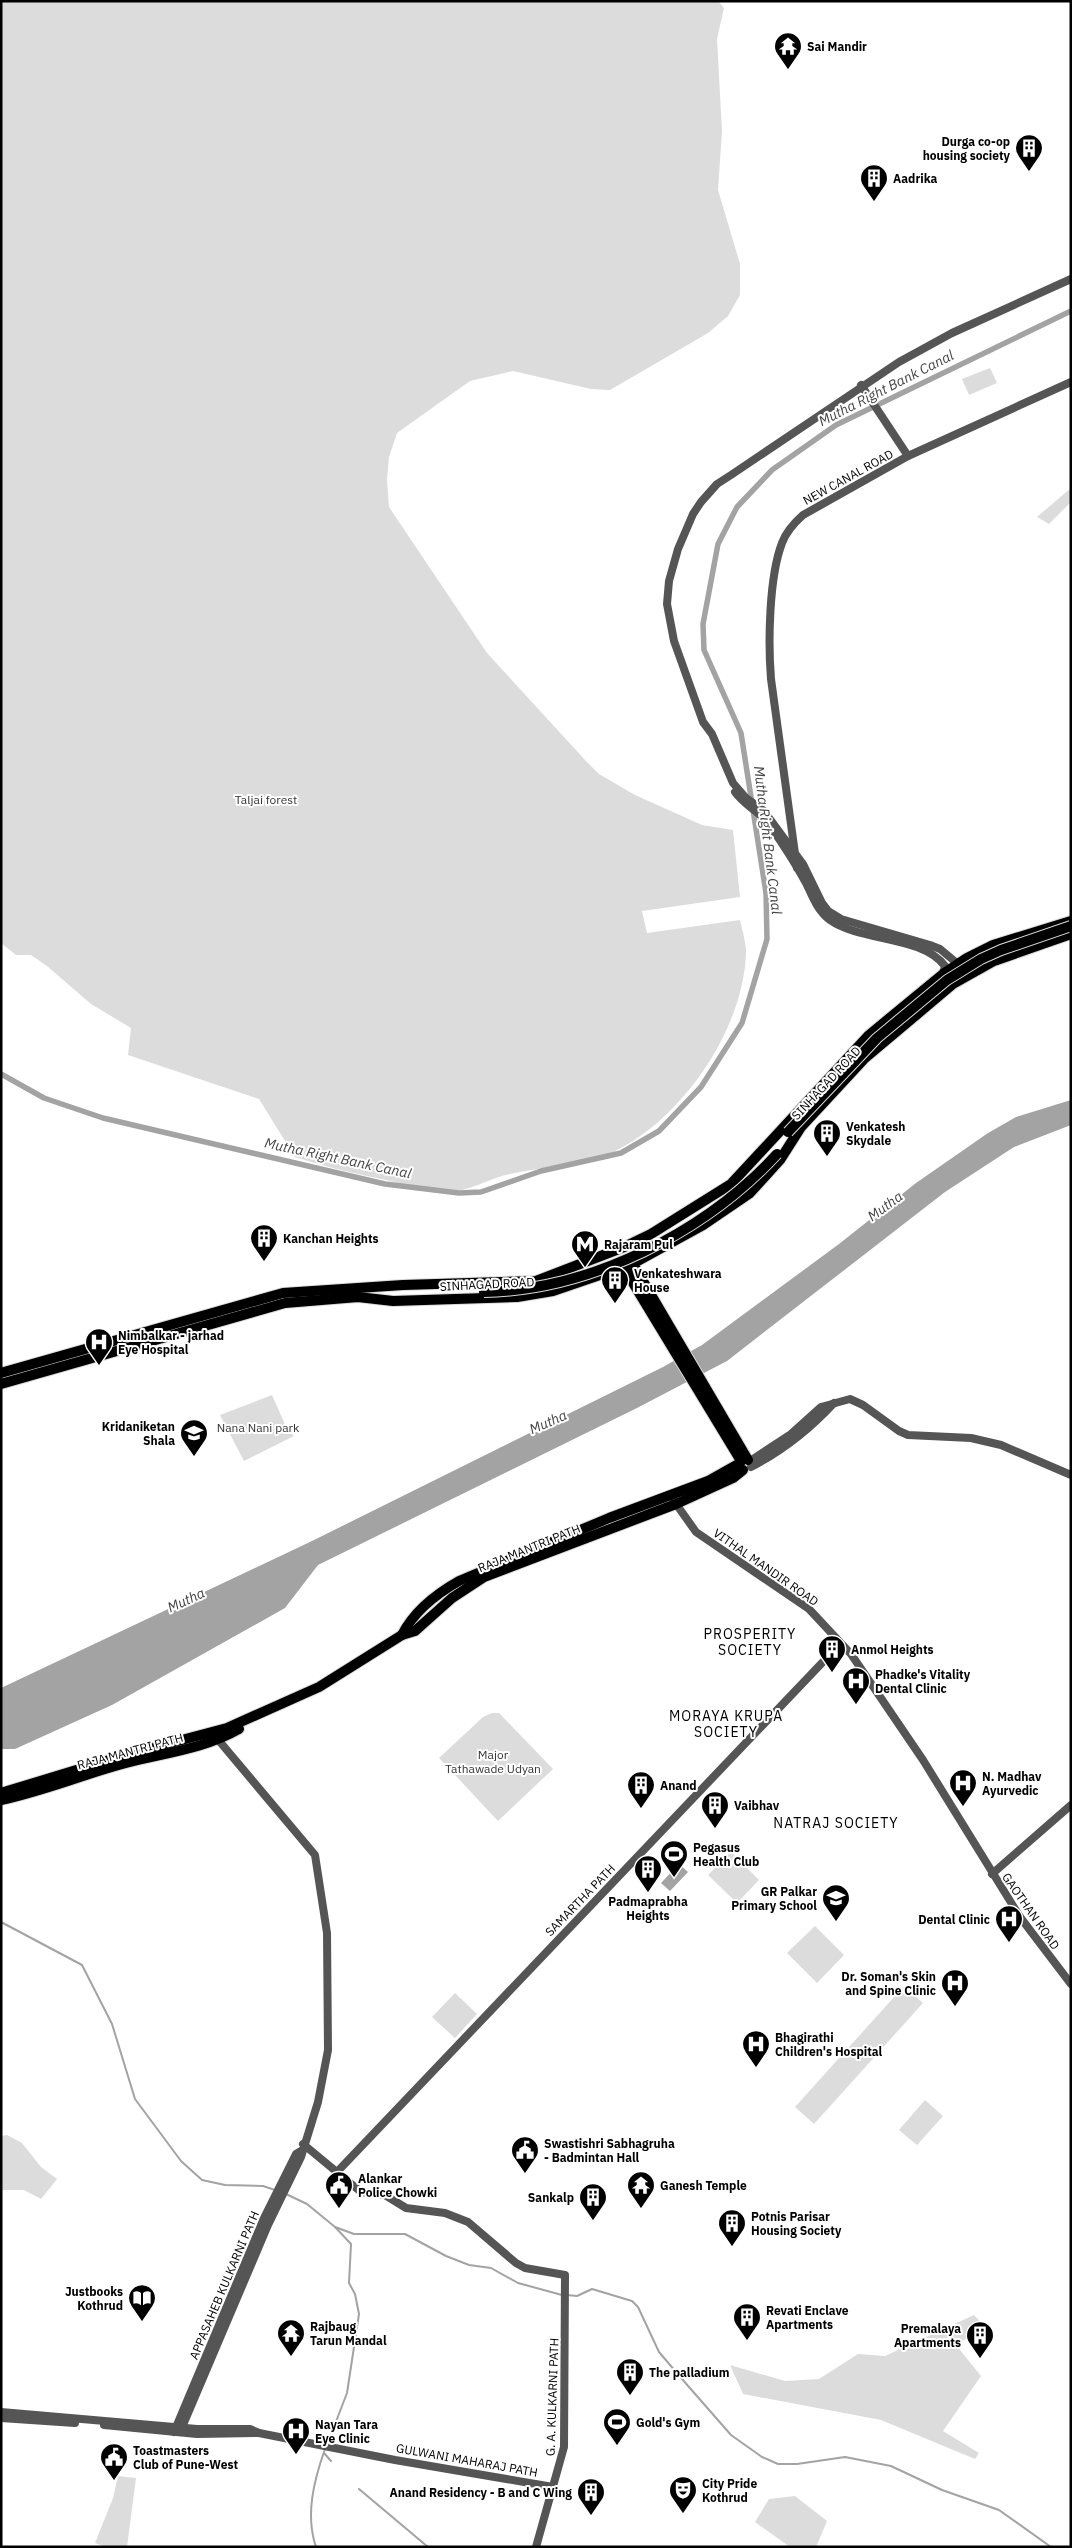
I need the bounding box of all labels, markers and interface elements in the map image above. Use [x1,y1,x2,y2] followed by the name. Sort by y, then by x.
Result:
[773,31,803,70] temple icon: Sai Mandir
[807,39,867,54] place label: Sai Mandir
[1014,133,1044,172] building icon: Durga co-op housing society
[923,134,1011,163] place label: Durga co-op housing society
[859,163,889,202] building icon: Aadrika
[893,171,938,186] place label: Aadrika
[815,346,957,430] water label: Mutha Right Bank Canal
[800,446,896,508] street label: NEW CANAL ROAD
[750,765,786,916] water label: Mutha Right Bank Canal
[235,792,297,807] park label: Taljai forest
[788,1043,864,1123] street label: SINHAGAD ROAD
[812,1118,842,1157] building icon: Venkatesh Skydale
[846,1119,905,1148] place label: Venkatesh Skydale
[263,1134,413,1182] water label: Mutha Right Bank Canal
[864,1187,906,1225] water label: Mutha
[249,1223,279,1262] building icon: Kanchan Heights
[570,1229,600,1268] metro station icon: Rajaram Pul
[283,1231,379,1246] place label: Kanchan Heights
[604,1237,673,1252] place label: Rajaram Pul
[600,1265,630,1304] building icon: Venkateshwara House
[634,1266,722,1295] place label: Venkateshwara House
[439,1274,535,1294] street label: SINHAGAD ROAD
[84,1327,114,1366] hospital icon: Nimbalkar - jarhad Eye Hospital
[118,1328,224,1357] place label: Nimbalkar - jarhad Eye Hospital
[526,1406,570,1438] water label: Mutha
[179,1418,209,1457] school or university icon: Kridaniketan Shala
[102,1419,175,1448] place label: Kridaniketan Shala
[217,1420,300,1435] park label: Nana Nani park
[476,1521,582,1575] street label: RAJA MANTRI PATH
[711,1525,821,1609] street label: VITHAL MANDIR ROAD
[164,1584,208,1616] water label: Mutha
[704,1625,796,1659] district label: PROSPERITY SOCIETY
[817,1634,847,1673] building icon: Anmol Heights
[851,1642,934,1657] place label: Anmol Heights
[841,1666,871,1705] hospital icon: Phadke's Vitality Dental Clinic
[875,1667,971,1696] place label: Phadke's Vitality Dental Clinic
[669,1707,783,1741] district label: MORAYA KRUPA SOCIETY
[75,1730,185,1772] street label: RAJA MANTRI PATH
[445,1747,541,1776] park label: Major Tathawade Udyan
[948,1768,978,1807] hospital icon: N. Madhav Ayurvedic
[982,1769,1042,1798] place label: N. Madhav Ayurvedic
[626,1770,656,1809] building icon: Anand
[660,1778,697,1793] place label: Anand
[700,1790,730,1829] building icon: Vaibhav
[734,1798,780,1813] place label: Vaibhav
[773,1814,899,1832] district label: NATRAJ SOCIETY
[659,1839,689,1878] sports icon: Pegasus Health Club
[693,1840,759,1869] place label: Pegasus Health Club
[633,1854,663,1893] building icon: Padmaprabha Heights
[542,1861,618,1939] street label: SAMARTHA PATH
[999,1870,1063,1952] street label: GAOTHAN ROAD
[821,1883,851,1922] school or university icon: GR Palkar Primary School
[731,1884,817,1913] place label: GR Palkar Primary School
[608,1894,688,1923] place label: Padmaprabha Heights
[994,1904,1024,1943] hospital icon: Dental Clinic
[918,1912,990,1927] place label: Dental Clinic
[940,1968,970,2007] hospital icon: Dr. Soman's Skin and Spine Clinic
[841,1969,936,1998] place label: Dr. Soman's Skin and Spine Clinic
[741,2029,771,2068] hospital icon: Bhagirathi Children's Hospital
[775,2030,883,2059] place label: Bhagirathi Children's Hospital
[510,2135,540,2174] public building icon: Swastishri Sabhagruha - Badmintan Hall
[544,2136,675,2165] place label: Swastishri Sabhagruha - Badmintan Hall
[324,2170,354,2209] public building icon: Alankar Police Chowki
[626,2170,656,2209] temple icon: Ganesh Temple
[358,2171,437,2200] place label: Alankar Police Chowki
[660,2178,747,2193] place label: Ganesh Temple
[578,2182,608,2221] building icon: Sankalp
[528,2190,574,2205] place label: Sankalp
[186,2208,262,2362] street label: APPASAHEB KULKARNI PATH
[717,2208,747,2247] building icon: Potnis Parisar Housing Society
[751,2209,842,2238] place label: Potnis Parisar Housing Society
[127,2283,157,2322] library icon: Justbooks Kothrud
[65,2284,123,2313] place label: Justbooks Kothrud
[732,2302,762,2341] building icon: Revati Enclave Apartments
[766,2303,849,2332] place label: Revati Enclave Apartments
[276,2318,306,2357] temple icon: Rajbaug Tarun Mandal
[310,2319,387,2348] place label: Rajbaug Tarun Mandal
[965,2320,995,2359] building icon: Premalaya Apartments
[894,2321,961,2350] place label: Premalaya Apartments
[542,2338,562,2456] street label: G. A. KULKARNI PATH
[615,2357,645,2396] building icon: The palladium
[649,2365,729,2380] place label: The palladium
[602,2407,632,2446] sports icon: Gold's Gym
[636,2415,700,2430] place label: Gold's Gym
[281,2416,311,2455] hospital icon: Nayan Tara Eye Clinic
[315,2417,378,2446] place label: Nayan Tara Eye Clinic
[395,2440,539,2480] street label: GULWANI MAHARAJ PATH
[99,2442,129,2481] public building icon: Toastmasters Club of Pune-West
[133,2443,238,2472] place label: Toastmasters Club of Pune-West
[668,2475,698,2514] theatre icon: City Pride Kothrud
[702,2476,757,2505] place label: City Pride Kothrud
[576,2477,606,2516] building icon: Anand Residency - B and C Wing
[390,2485,572,2500] place label: Anand Residency - B and C Wing

